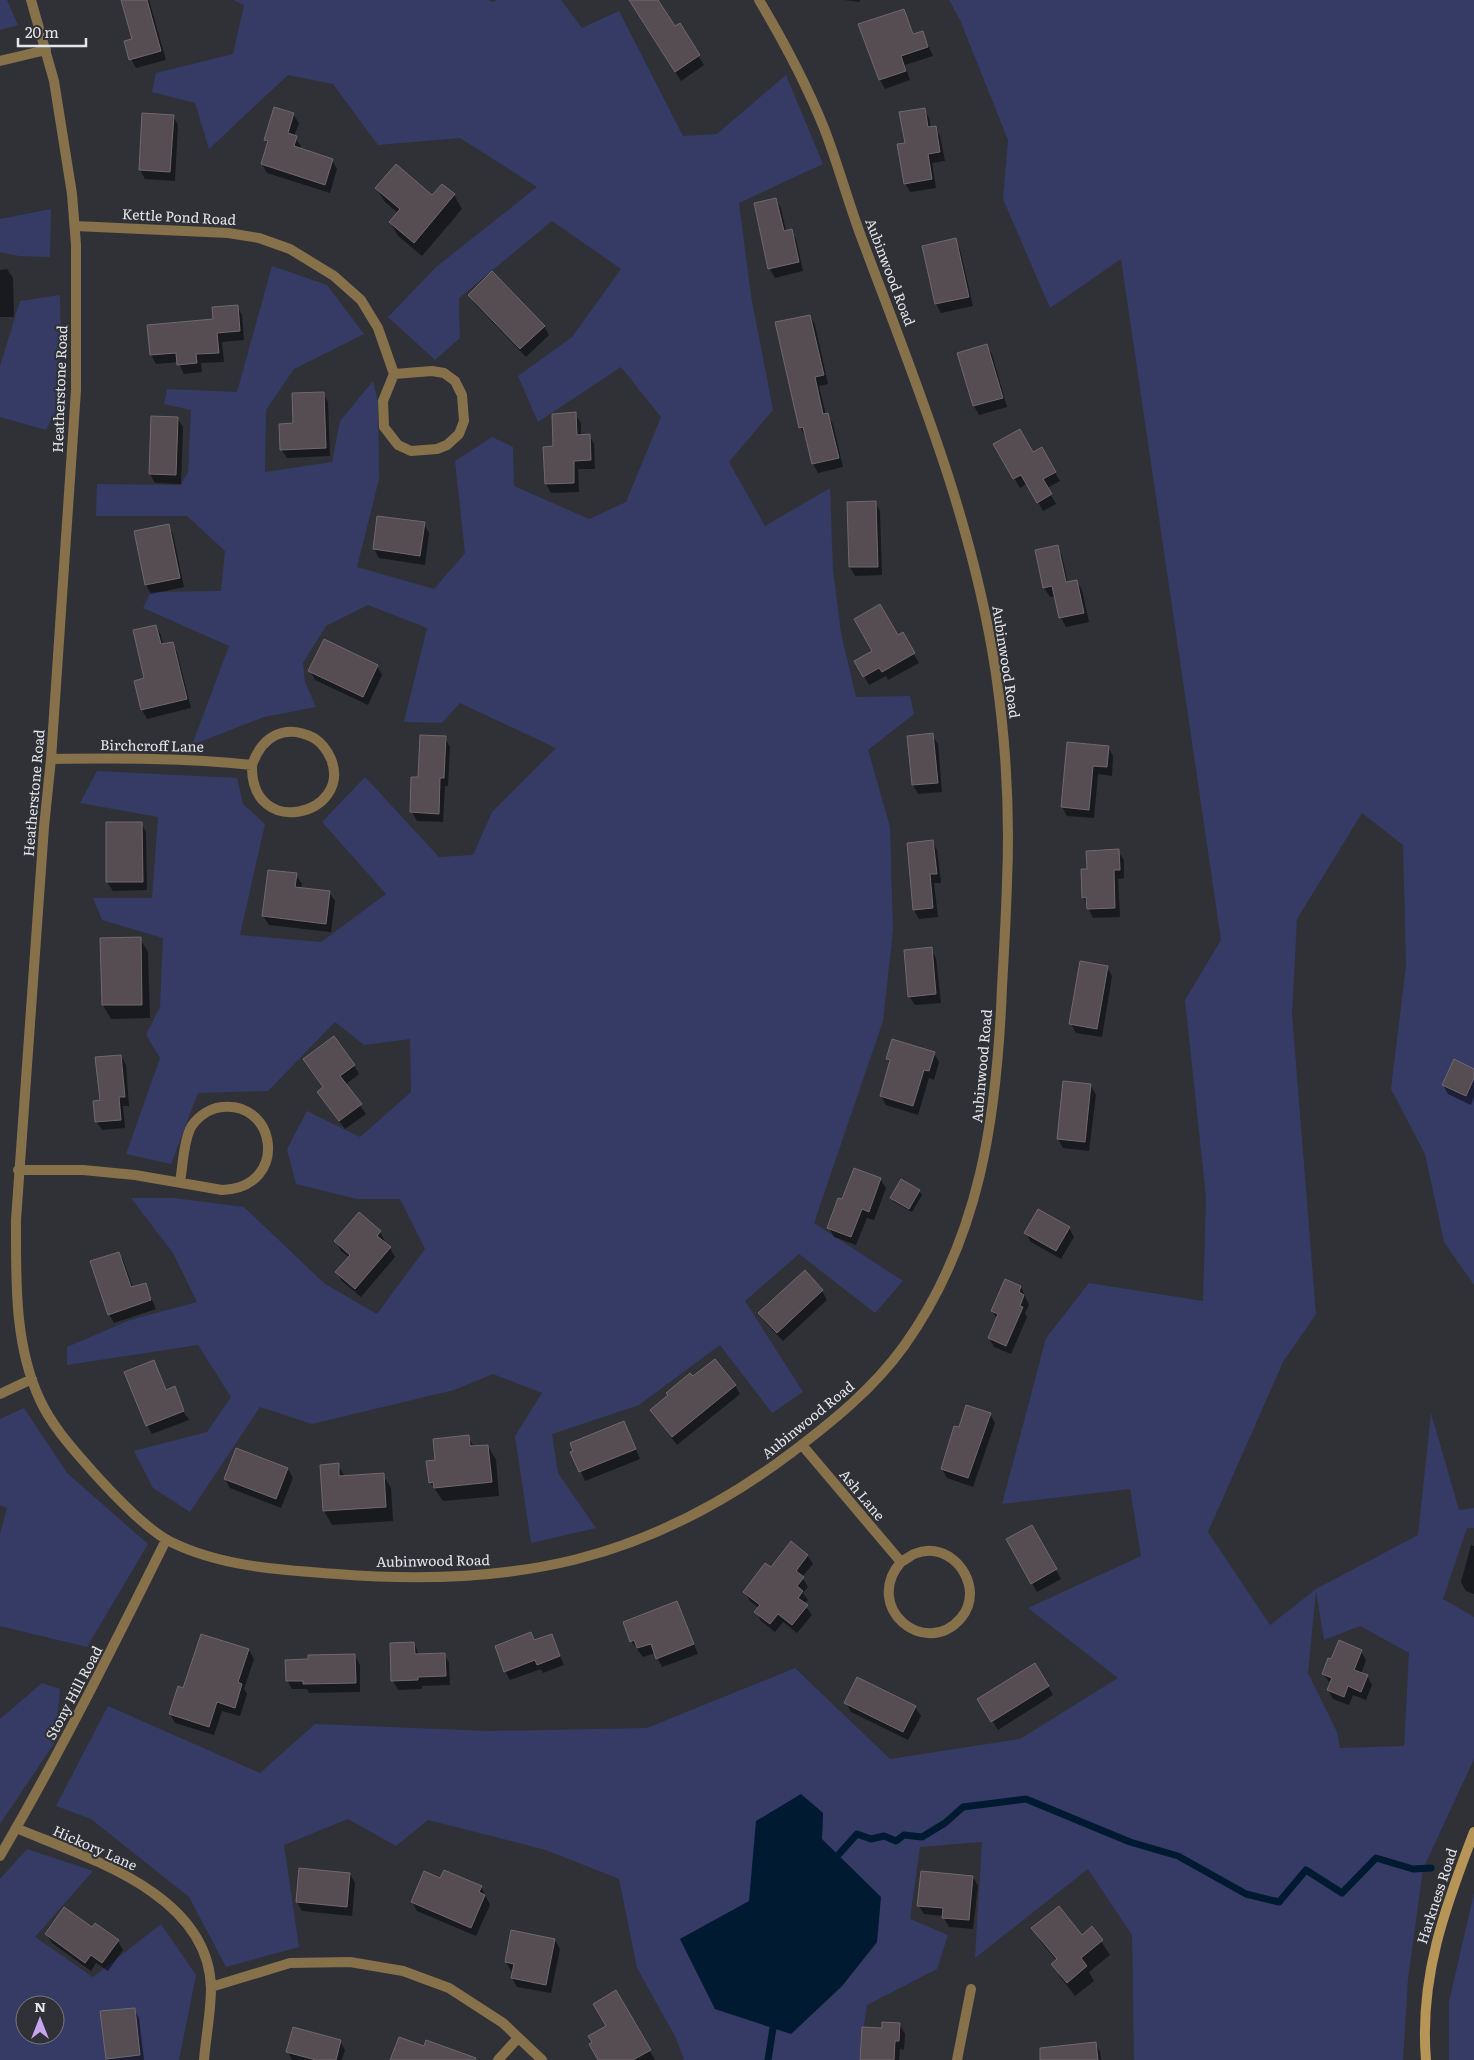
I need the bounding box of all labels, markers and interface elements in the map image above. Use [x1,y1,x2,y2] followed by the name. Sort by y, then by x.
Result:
[18,15,85,47] scale bar
[25,20,59,43] text: 20 m
[121,203,237,229] street label: Kettle Pond Road
[861,215,921,329] street label: Aubinwood Road
[47,324,71,453] street label: Heatherstone Road
[988,604,1026,720] street label: Aubinwood Road
[17,728,49,857] street label: Heatherstone Road
[100,734,204,756] street label: Birchcroff Lane
[966,1008,996,1123] street label: Aubinwood Road
[757,1375,858,1463] street label: Aubinwood Road
[835,1464,890,1524] street label: Ash Lane
[376,1549,490,1571] street label: Aubinwood Road
[40,1642,107,1743] street label: Stony Hill Road
[50,1820,141,1875] street label: Hickory Lane
[1411,1845,1461,1946] street label: Harkness Road
[15,1995,65,2045] north arrow
[34,1996,46,2016] text: N

